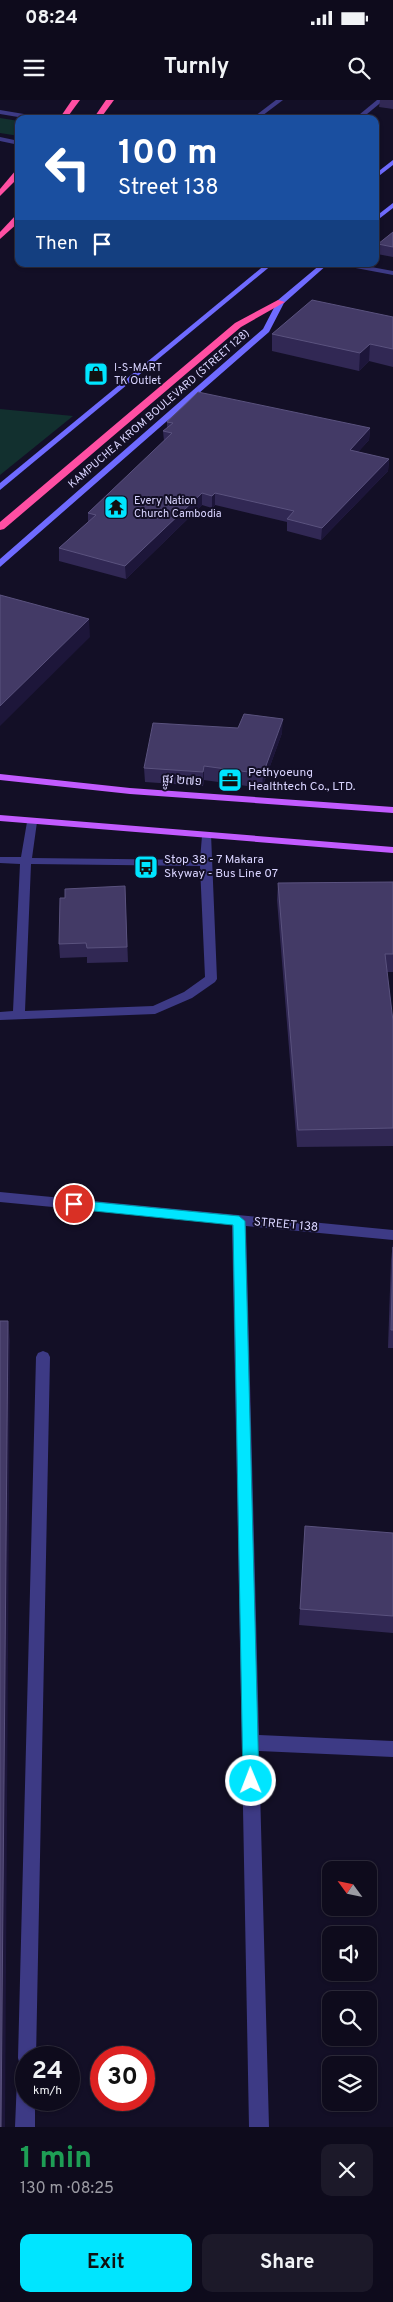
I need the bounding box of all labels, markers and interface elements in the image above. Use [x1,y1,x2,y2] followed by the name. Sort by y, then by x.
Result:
[25,6,78,30] text: 08:24
[20,54,48,82] icon: menu
[164,54,229,81] text: Turnly
[345,54,373,82] icon: search
[118,132,218,176] text: 100 m
[35,135,100,200] icon: left
[118,175,219,202] text: Street 138
[88,230,116,258] icon: arrive
[35,232,78,256] text: Then
[66,326,252,492] street label: KAMPUCHEA KROM BOULEVARD (STREET 128)
[83,361,109,387] shop icon: I-S-MART TK Outlet
[114,361,162,388] place label: I-S-MART TK Outlet
[103,494,129,520] temple icon: Every Nation Church Cambodia
[134,494,222,521] place label: Every Nation Church Cambodia
[248,765,356,795] place label: Pethyoeung Healthtech Co., LTD.
[217,767,243,793] office icon: Pethyoeung Healthtech Co., LTD.
[161,772,203,792] street label: ផ្លូវ ២៧១
[164,852,278,882] place label: Stop 38 - 7 Makara Skyway - Bus Line 07
[133,854,159,880] bus stop icon: Stop 38 - 7 Makara Skyway - Bus Line 07
[53,1183,95,1225] pin
[60,1190,88,1218] icon: arrive
[253,1214,319,1236] street label: STREET 138
[224,1754,276,1806] position arrow
[322,1861,378,1916] north arrow
[322,1861,377,2111] map controls
[322,1926,377,1981] button: sound
[322,1991,377,2046] button: search
[90,2046,155,2111] speed limit sign: 30
[32,2056,63,2088] text: 24
[322,2056,377,2111] button: layers
[33,2083,62,2099] text: km/h
[20,2141,92,2178] text: 1 min
[321,2144,373,2196] button: close
[20,2179,114,2199] text: 130 m · 08:25
[20,2234,192,2292] button: Exit
[202,2234,373,2292] button: Share

